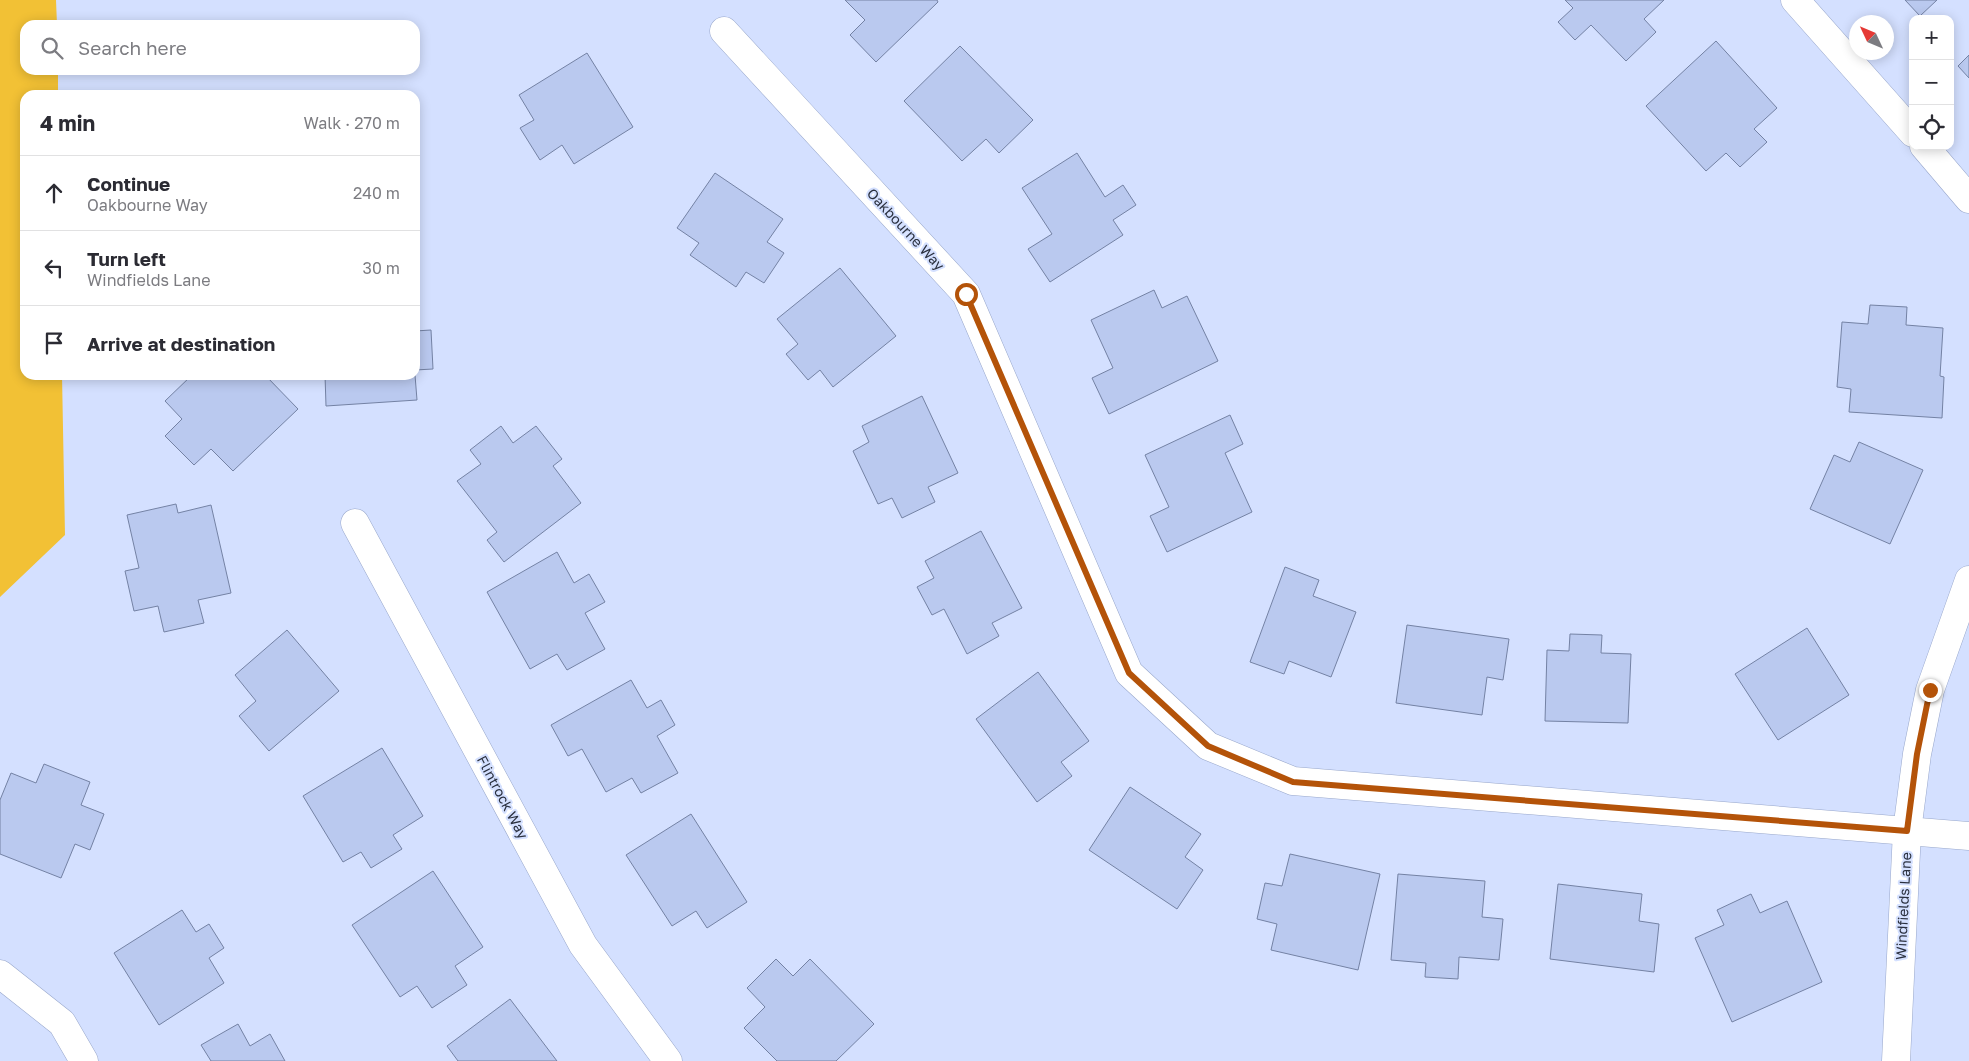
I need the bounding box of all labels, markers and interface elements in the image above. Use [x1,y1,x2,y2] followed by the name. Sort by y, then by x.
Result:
[1849,15,1894,60] north arrow
[1909,15,1954,150] map controls
[1909,15,1954,60] button: +
[20,20,420,75] search box
[38,34,66,62] icon: search
[78,36,187,59] text: Search here
[1909,60,1954,105] button: −
[1909,105,1954,150] button: locate
[40,110,95,136] text: 4 min
[303,113,400,133] text: Walk · 270 m
[87,172,170,195] text: Continue
[40,179,68,207] icon: ahead
[353,183,400,203] text: 240 m
[864,185,948,274] street label: Oakbourne Way
[87,195,208,215] text: Oakbourne Way
[87,247,166,270] text: Turn left
[40,254,68,282] icon: left
[363,258,400,278] text: 30 m
[87,270,210,290] text: Windfields Lane
[955,283,978,306] route start
[40,329,68,357] icon: arrive
[87,332,275,355] text: Arrive at destination
[1919,679,1942,702] route end
[474,753,532,842] street label: Flintrock Way
[1892,852,1914,960] street label: Windfields Lane

